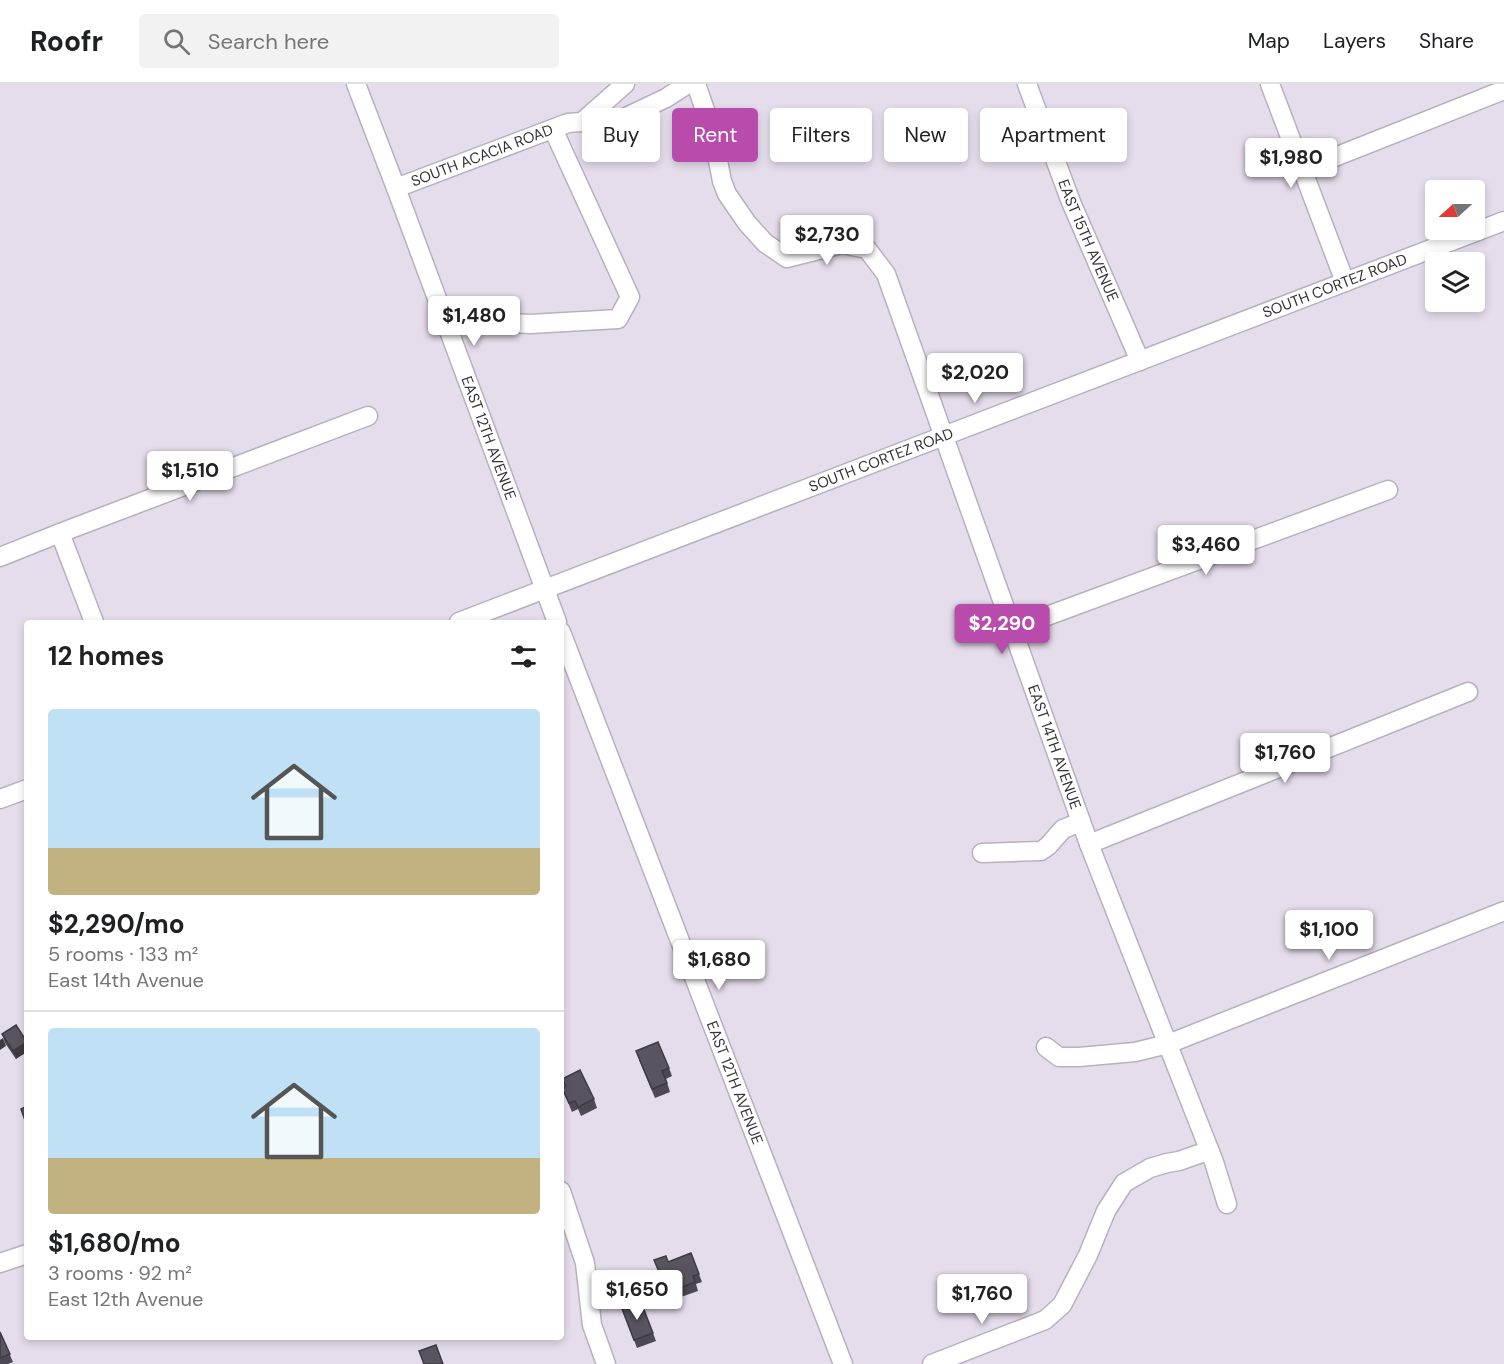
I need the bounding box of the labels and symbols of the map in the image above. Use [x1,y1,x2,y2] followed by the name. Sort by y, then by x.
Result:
[408,120,556,191] street label: SOUTH ACACIA ROAD
[1242,138,1340,189] pin: $1,980
[1053,176,1123,305] street label: EAST 15TH AVENUE
[1425,180,1485,240] north arrow
[778,215,876,266] pin: $2,730
[1260,249,1410,323] street label: SOUTH CORTEZ ROAD
[425,296,523,347] pin: $1,480
[926,353,1024,404] pin: $2,020
[457,373,521,503] street label: EAST 12TH AVENUE
[806,423,956,497] street label: SOUTH CORTEZ ROAD
[141,451,239,502] pin: $1,510
[1157,525,1255,576] pin: $3,460
[953,604,1051,655] pin: $2,290
[1023,682,1086,812] street label: EAST 14TH AVENUE
[1236,733,1334,784] pin: $1,760
[1280,910,1378,961] pin: $1,100
[670,940,768,991] pin: $1,680
[702,1018,767,1147] street label: EAST 12TH AVENUE
[588,1270,686,1321] pin: $1,650
[933,1274,1031,1325] pin: $1,760

